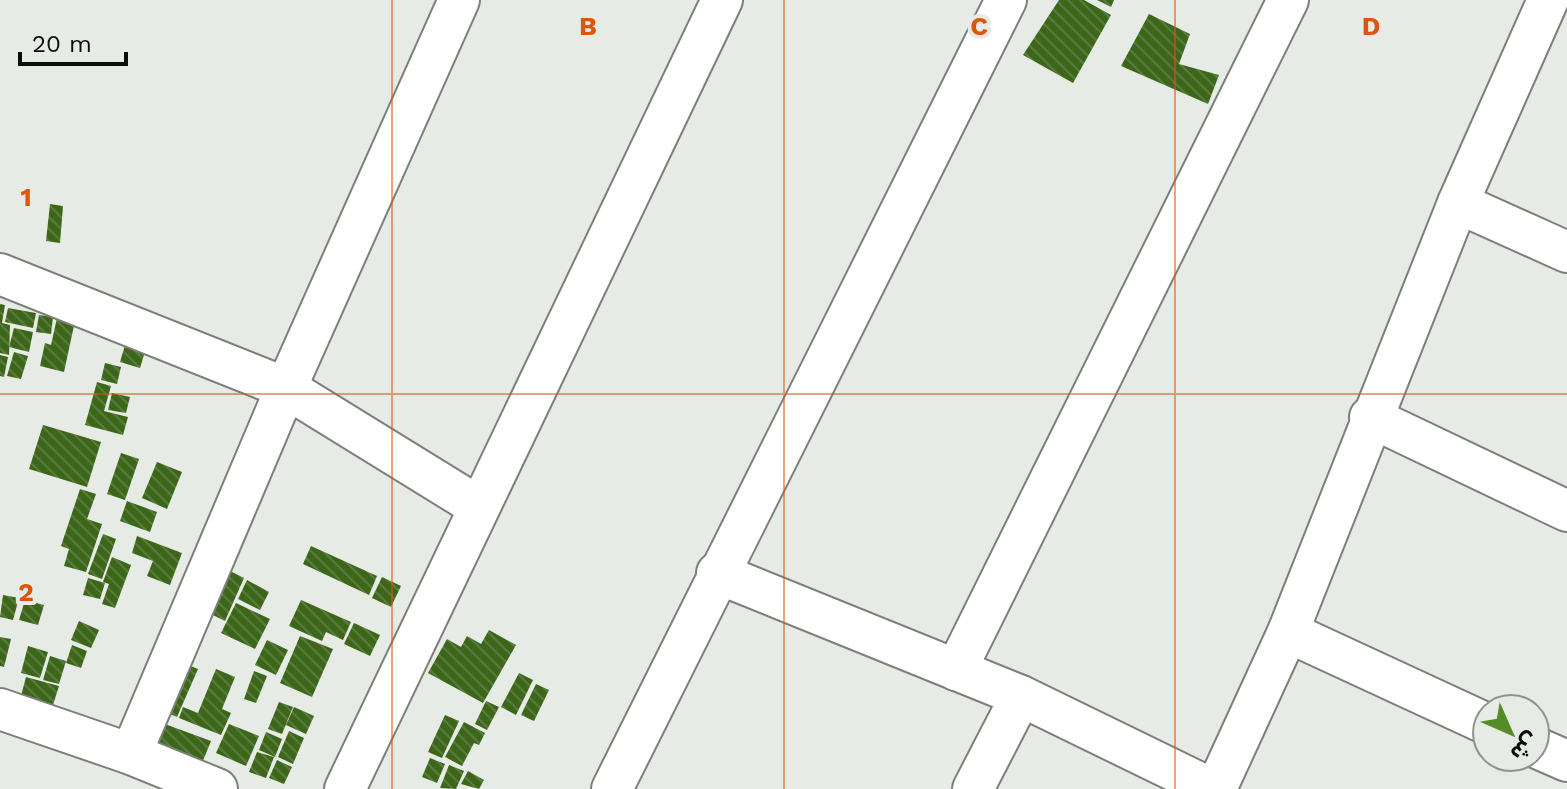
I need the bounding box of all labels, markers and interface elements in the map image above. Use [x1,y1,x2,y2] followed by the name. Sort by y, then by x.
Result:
[579,11,597,41] text: B
[970,11,988,41] text: C
[1362,11,1380,41] text: D
[20,16,126,66] scale bar
[32,30,92,58] text: 20 m
[20,182,32,212] text: 1
[18,577,34,607] text: 2
[1471,693,1551,773] north arrow
[1505,727,1544,766] text: ش

